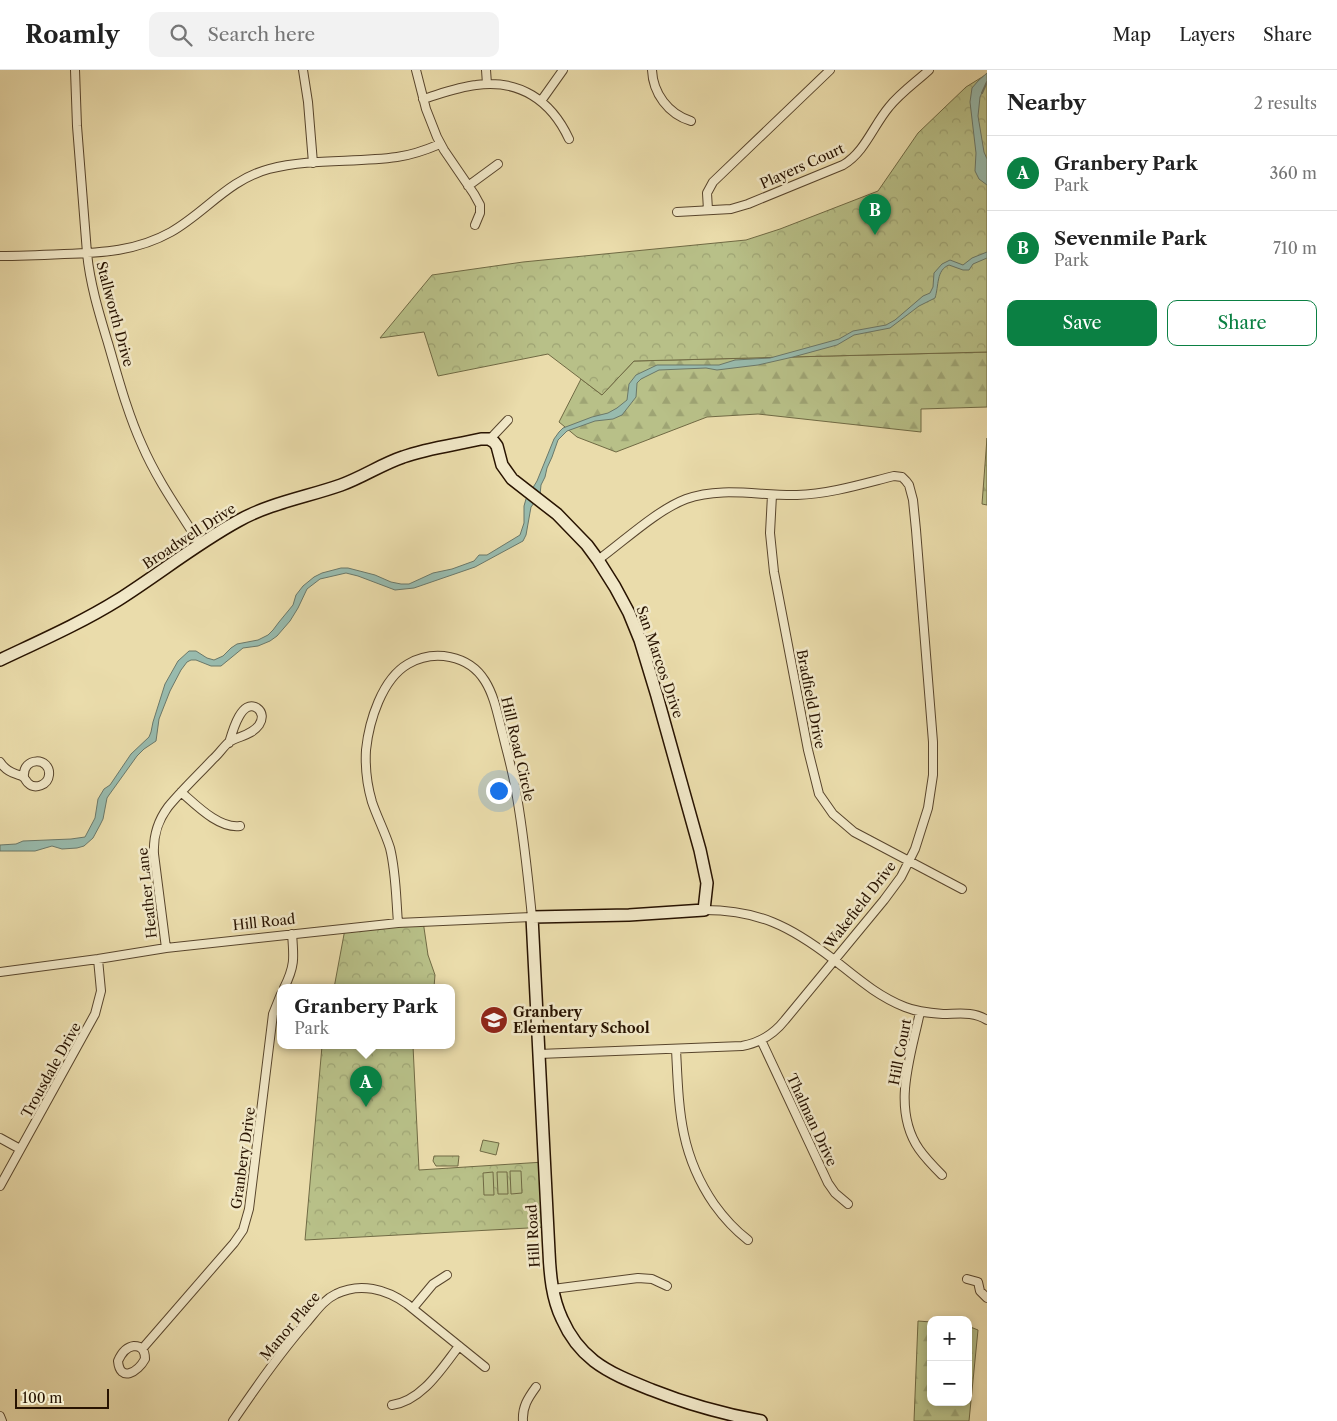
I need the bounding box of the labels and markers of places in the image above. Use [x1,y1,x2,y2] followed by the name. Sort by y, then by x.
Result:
[859,194,891,235] pin: B
[513,1003,650,1037] place label: Granbery Elementary School
[479,1005,509,1035] school or university icon: Granbery Elementary School
[350,1066,382,1107] pin: A

